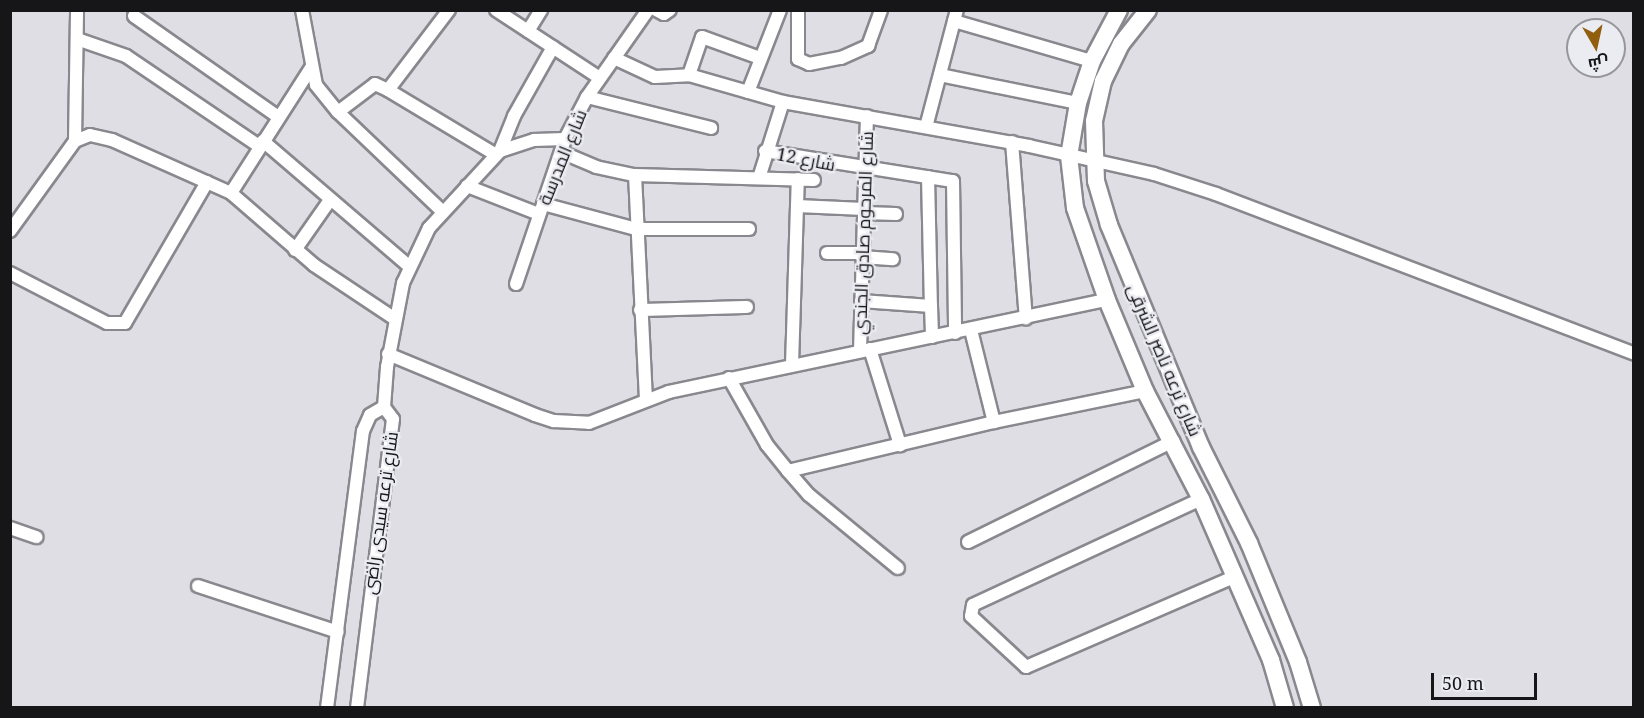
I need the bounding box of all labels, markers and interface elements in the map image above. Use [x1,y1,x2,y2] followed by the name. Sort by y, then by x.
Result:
[1566,18,1626,78] north arrow
[1587,51,1610,76] text: ش
[533,106,591,208] street label: شارع المدرسة
[849,131,877,335] street label: شارع المرحوم صادق الجندي
[775,143,837,175] street label: شارع 12
[1123,281,1207,439] street label: شارع ترعه ناصر الشرقى
[358,430,402,596] street label: شارع ترعه سيدى راضى
[1434,661,1540,699] scale bar
[1442,671,1484,695] text: 50 m

